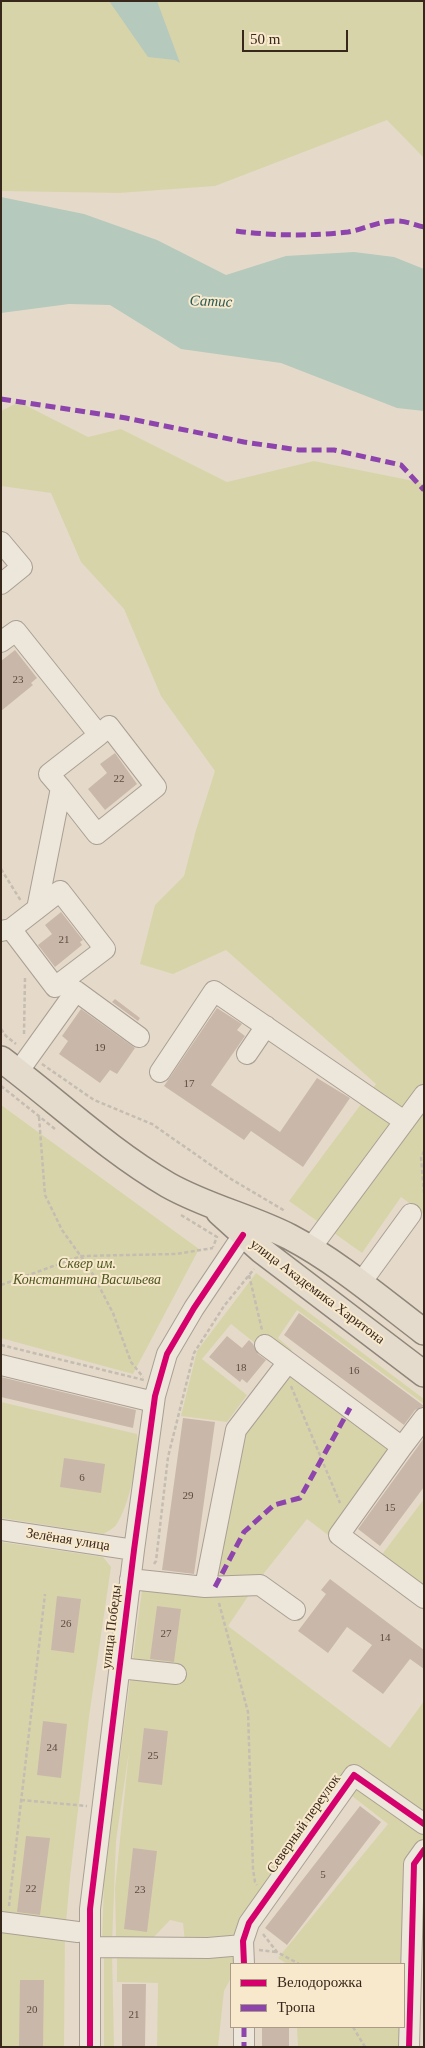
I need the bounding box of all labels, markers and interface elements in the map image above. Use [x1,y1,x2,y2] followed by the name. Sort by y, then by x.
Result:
[245,20,351,52] scale bar
[250,31,280,47] text: 50 m
[189,292,233,312] water label: Сатис
[12,673,24,687] house number: 23
[114,772,125,786] house number: 22
[59,933,70,947] house number: 21
[94,1041,106,1055] house number: 19
[183,1077,194,1091] house number: 17
[246,1236,388,1348] street label: улица Академика Харитона
[13,1256,161,1288] park label: Сквер им. Константина Васильева
[236,1361,247,1375] house number: 18
[348,1364,359,1378] house number: 16
[79,1471,85,1485] house number: 6
[182,1489,194,1503] house number: 29
[384,1501,396,1515] house number: 15
[25,1525,111,1555] street label: Зелёная улица
[99,1584,125,1670] street label: улица Победы
[60,1617,72,1631] house number: 26
[160,1627,172,1641] house number: 27
[380,1631,390,1645] house number: 14
[46,1741,58,1755] house number: 24
[148,1749,158,1763] house number: 25
[264,1771,344,1877] street label: Северный переулок
[320,1868,326,1882] house number: 5
[26,1882,36,1896] house number: 22
[134,1883,146,1897] house number: 23
[230,1963,405,2028] legend
[277,1974,362,1990] text: Велодорожка
[277,1999,315,2015] text: Тропа
[27,2003,38,2017] house number: 20
[128,2008,140,2022] house number: 21

